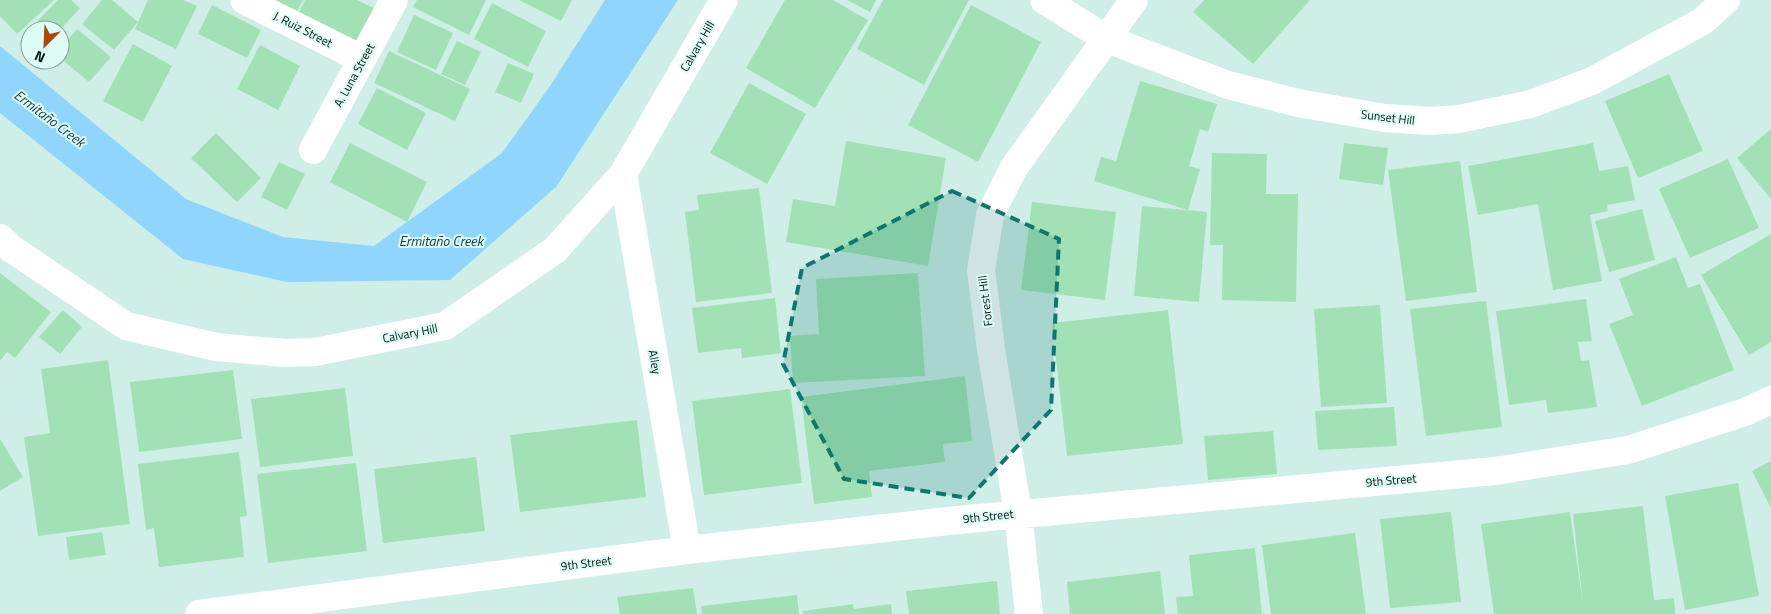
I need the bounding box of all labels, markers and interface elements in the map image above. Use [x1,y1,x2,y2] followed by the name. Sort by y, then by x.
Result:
[270,6,337,52] street label: J. Ruiz Street
[675,17,719,75] street label: Calvary Hill
[20,20,70,70] north arrow
[329,39,380,110] street label: A. Luna Street
[31,46,48,69] text: N
[10,84,91,153] water label: Ermitaño Creek
[1360,104,1416,130] street label: Sunset Hill
[399,230,485,251] water label: Ermitaño Creek
[972,274,998,328] street label: Forest Hill
[381,318,439,348] street label: Calvary Hill
[644,348,667,376] street label: Alley
[1365,468,1418,492] street label: 9th Street
[962,504,1015,528] street label: 9th Street
[560,550,613,576] street label: 9th Street

